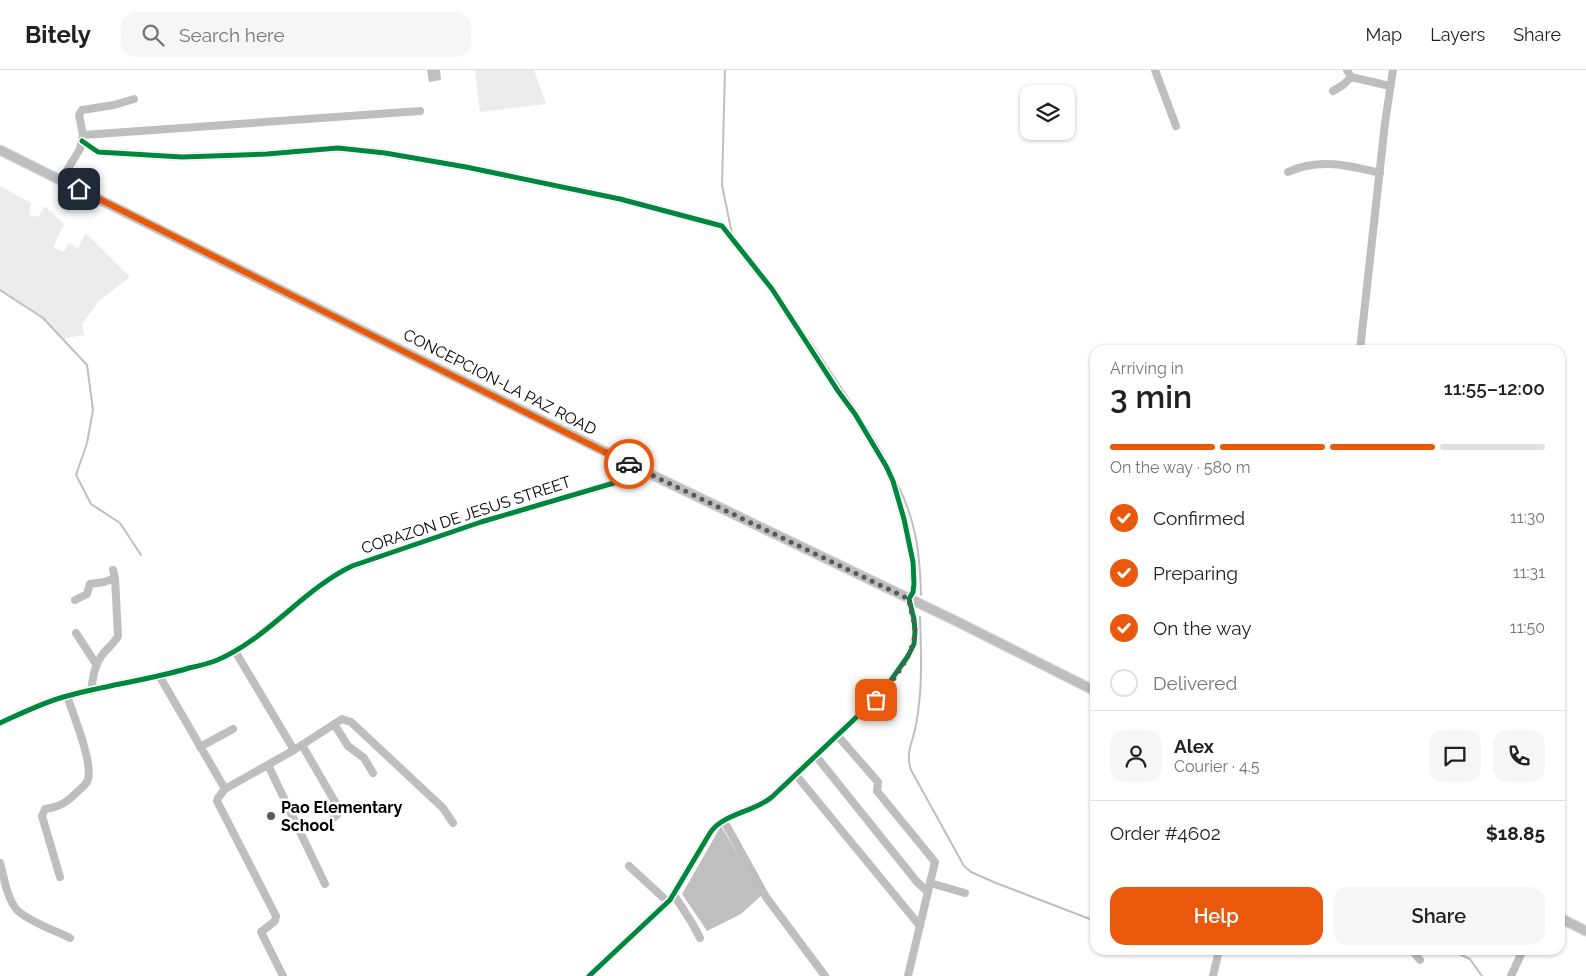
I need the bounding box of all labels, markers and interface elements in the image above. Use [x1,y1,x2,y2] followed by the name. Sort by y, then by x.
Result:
[121,12,471,57] search box
[25,20,91,49] text: Bitely
[139,21,167,49] icon: search
[179,24,285,46] text: Search here
[1366,24,1402,45] text: Map
[1430,24,1485,45] text: Layers
[1513,24,1561,45] text: Share
[1020,85,1075,140] map controls
[1020,85,1075,140] button: layers
[58,168,100,210] pin
[65,175,93,203] icon: home
[400,325,600,439] street label: CONCEPCION-LA PAZ ROAD
[1110,359,1184,378] text: Arriving in
[1444,377,1545,399] text: 11:55–12:00
[1110,378,1192,415] text: 3 min
[604,439,654,489] courier
[615,450,643,478] icon: car
[1110,458,1251,477] text: On the way · 580 m
[359,472,573,558] street label: CORAZON DE JESUS STREET
[1110,504,1138,532] icon: check
[1153,507,1245,529] text: Confirmed
[1510,508,1545,527] text: 11:30
[1110,559,1138,587] icon: check
[1153,562,1238,584] text: Preparing
[1513,563,1545,582] text: 11:31
[1110,614,1138,642] icon: check
[1153,617,1252,639] text: On the way
[1510,618,1545,637] text: 11:50
[1153,672,1237,694] text: Delivered
[855,679,897,721] pin
[862,686,890,714] icon: bag
[1110,730,1162,782] button: person
[1429,730,1481,782] button: chat
[1493,730,1545,782] button: phone
[1174,735,1214,757] text: Alex
[1174,757,1259,776] text: Courier · 4.5
[281,798,402,835] place label: Pao Elementary School
[265,810,277,822] marker: Pao Elementary School
[1110,822,1221,844] text: Order #4602
[1486,822,1545,844] text: $18.85
[1110,887,1323,945] button: Help
[1333,887,1545,945] button: Share

